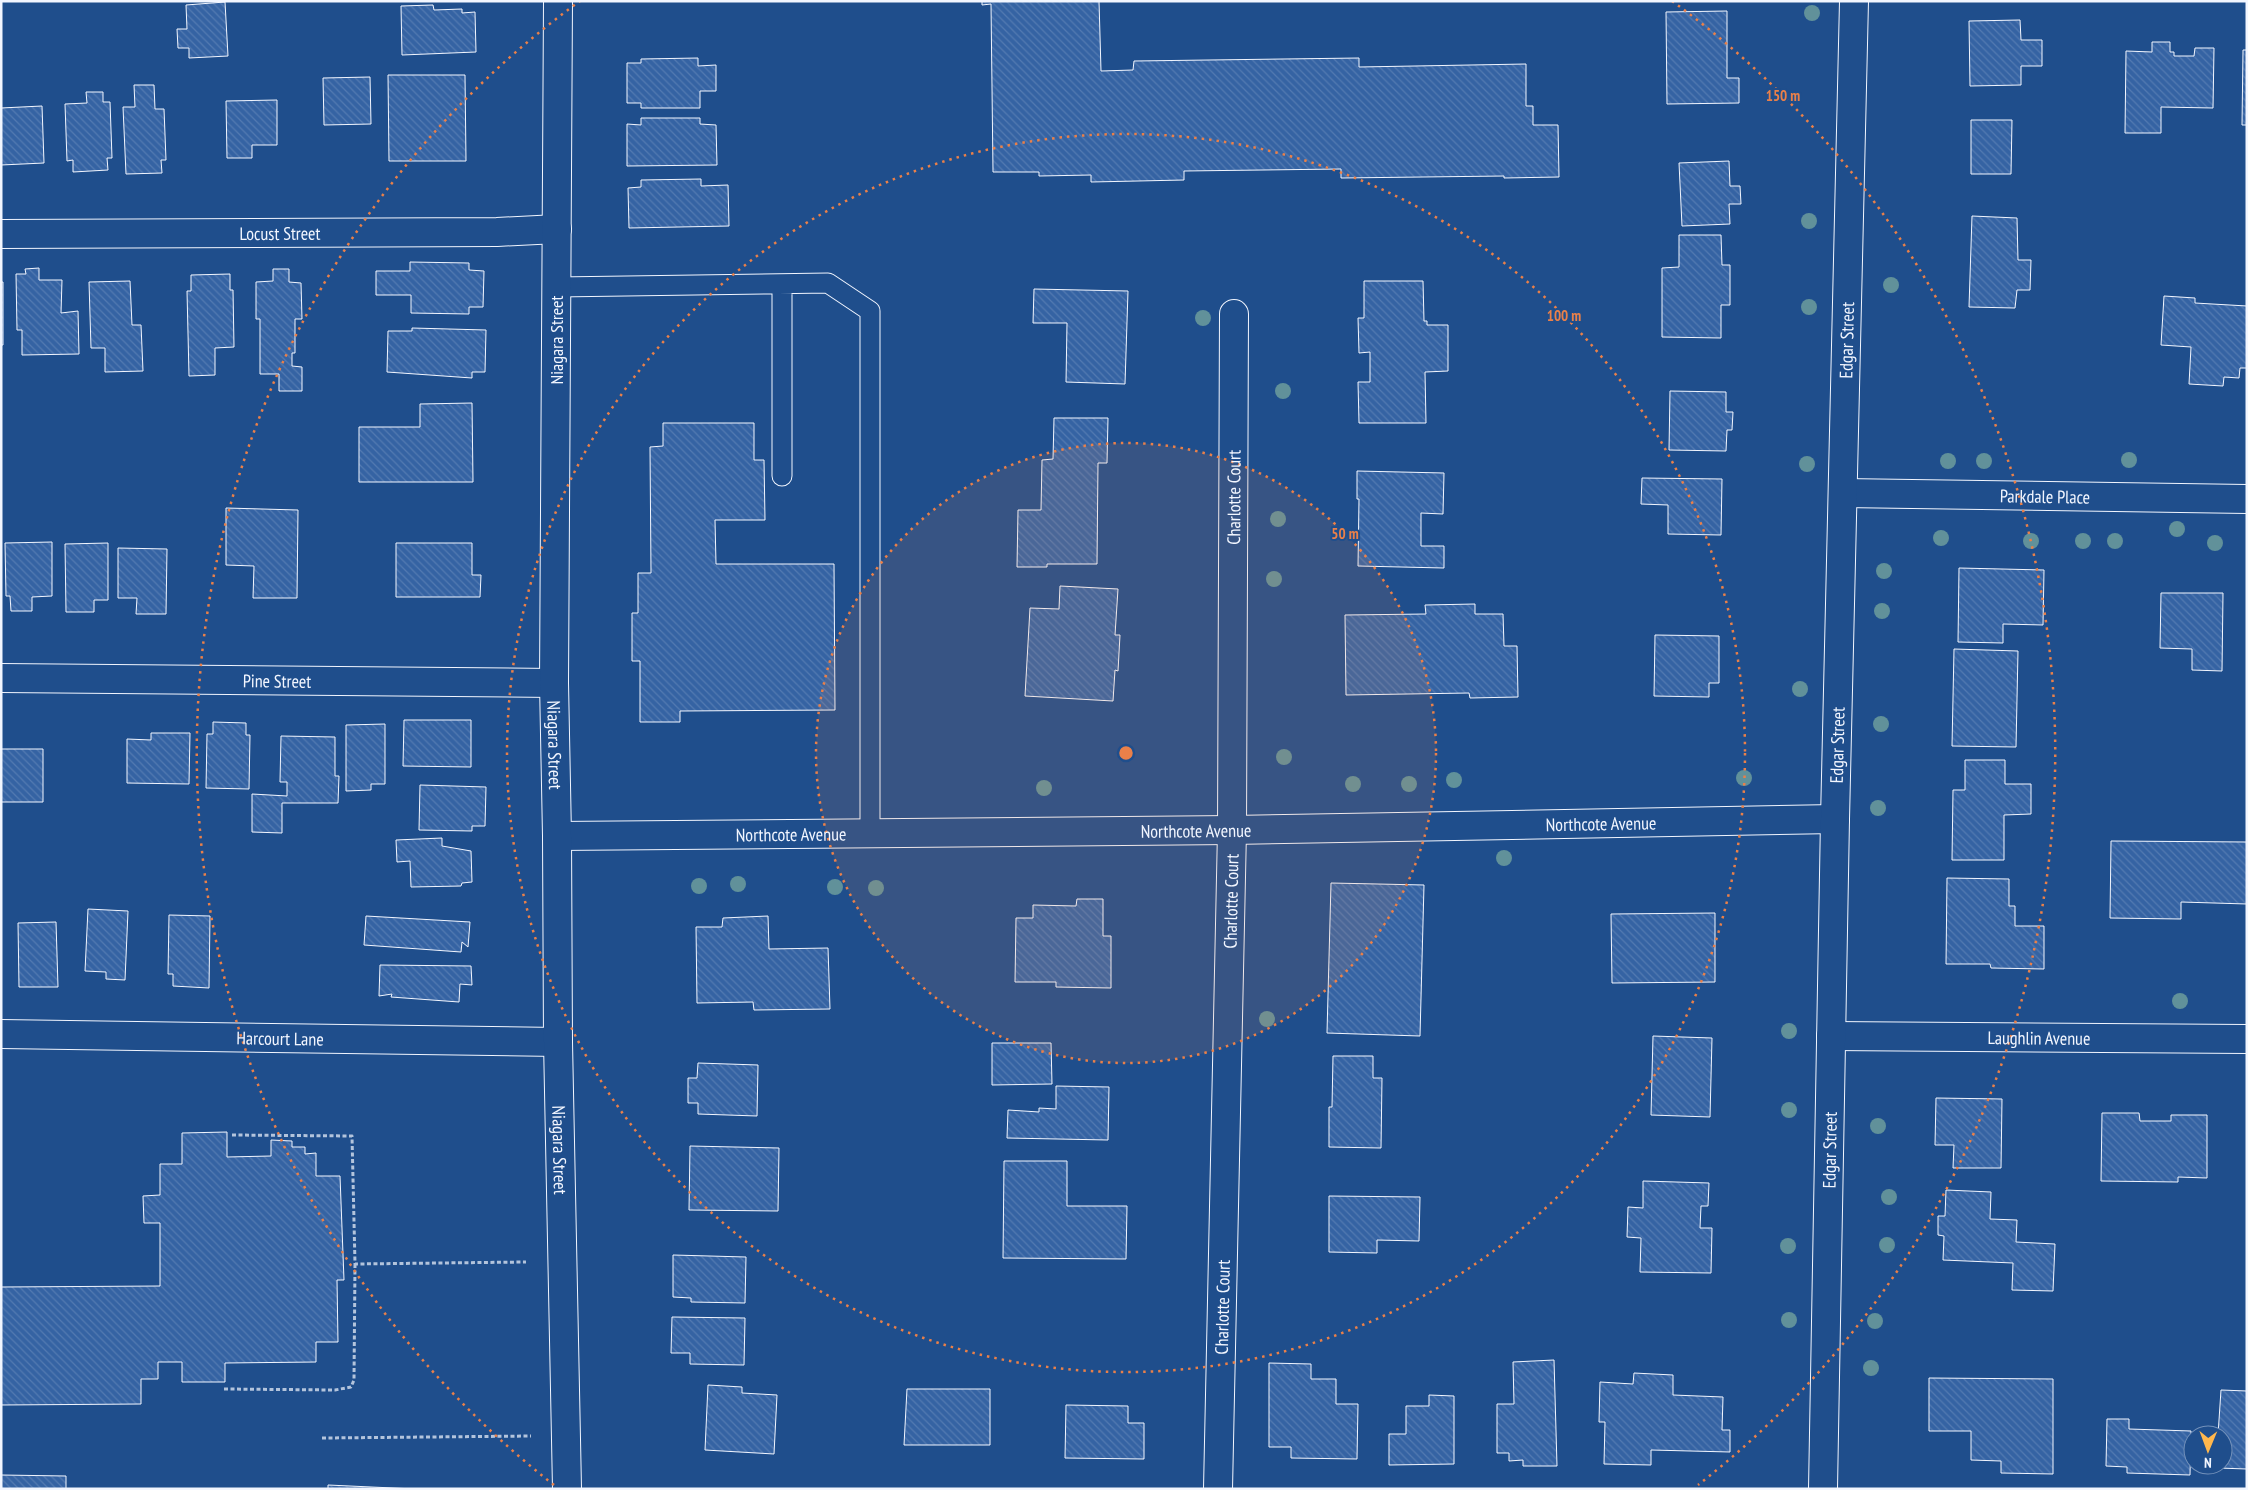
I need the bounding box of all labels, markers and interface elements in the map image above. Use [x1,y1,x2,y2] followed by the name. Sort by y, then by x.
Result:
[1766,86,1800,105] text: 150 m
[240,221,321,245] street label: Locust Street
[545,295,568,384] street label: Niagara Street
[1834,302,1859,379] street label: Edgar Street
[1547,306,1581,325] text: 100 m
[1222,450,1245,545] street label: Charlotte Court
[2000,484,2090,508] street label: Parkdale Place
[1331,524,1359,543] text: 50 m
[243,669,311,692] street label: Pine Street
[543,700,568,790] street label: Niagara Street
[1824,707,1849,784] street label: Edgar Street
[1117,744,1135,762] centre of rings
[1545,811,1656,836] street label: Northcote Avenue
[1140,818,1252,842] street label: Northcote Avenue
[736,822,846,846] street label: Northcote Avenue
[1218,853,1243,949] street label: Charlotte Court
[236,1026,324,1050] street label: Harcourt Lane
[1987,1026,2090,1049] street label: Laughlin Avenue
[548,1105,573,1195] street label: Niagara Street
[1817,1112,1841,1189] street label: Edgar Street
[1209,1259,1234,1355] street label: Charlotte Court
[2183,1425,2233,1475] north arrow
[2204,1454,2212,1472] text: N

